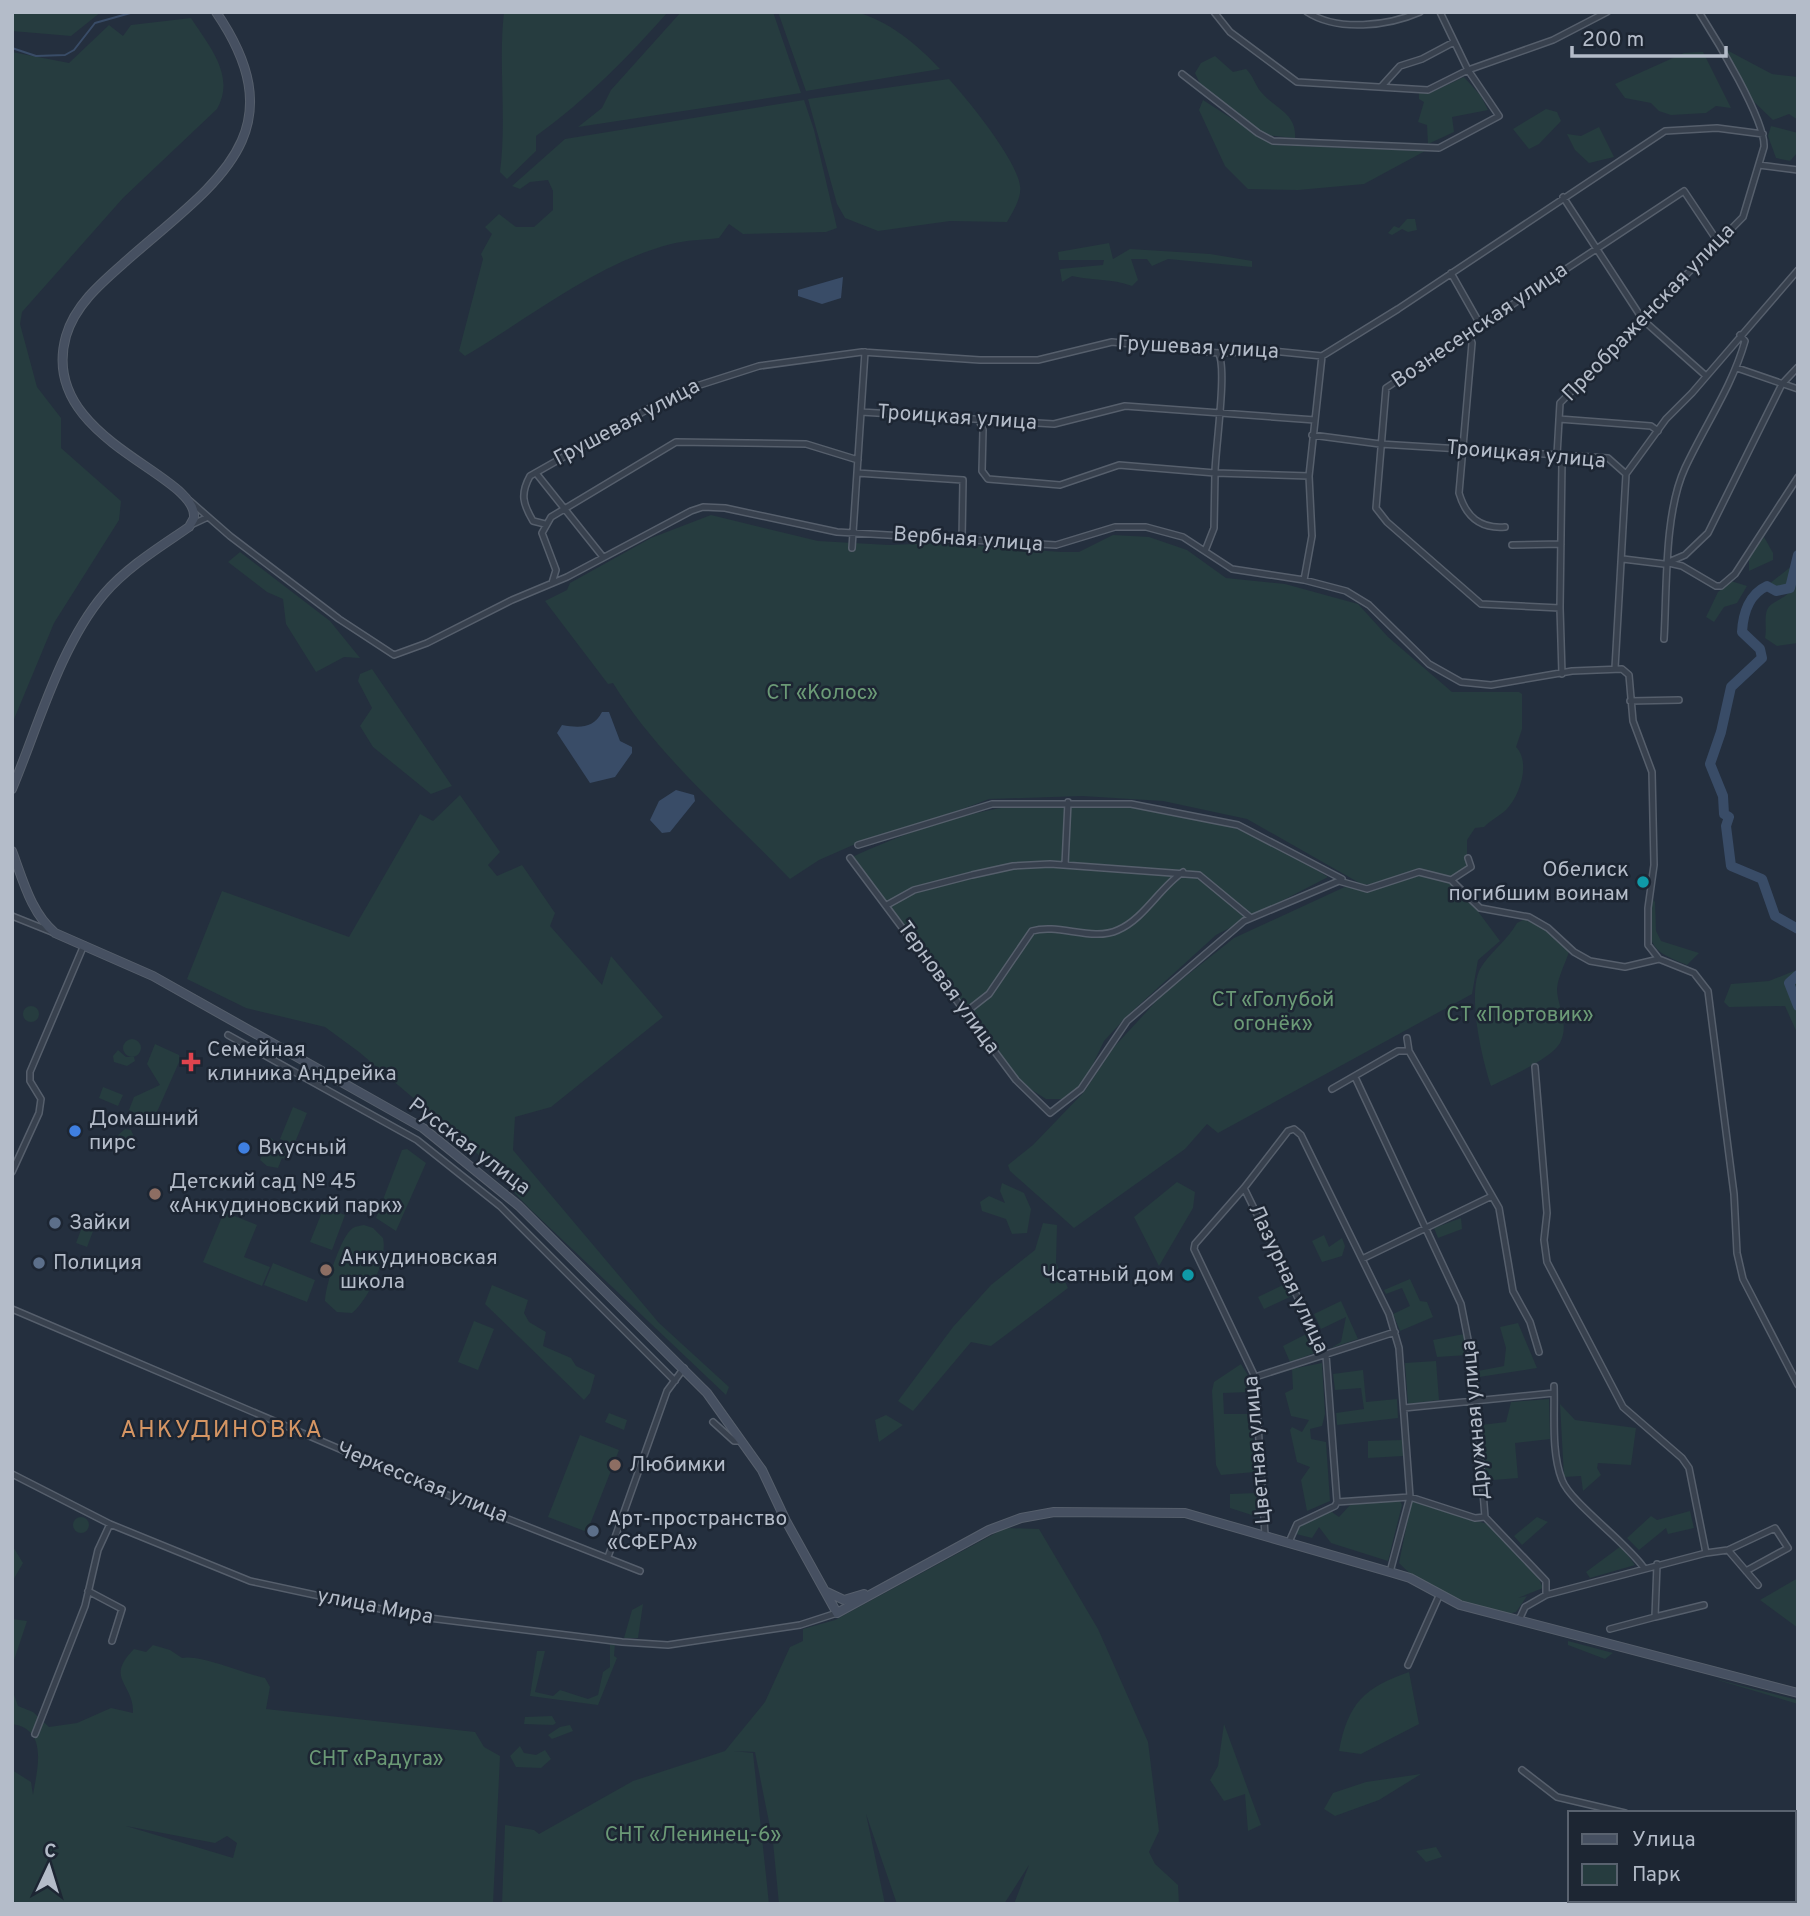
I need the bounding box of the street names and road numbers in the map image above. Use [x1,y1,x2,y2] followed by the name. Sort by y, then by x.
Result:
[1557,218,1741,408] street label: Преображенская улица
[1387,257,1573,395] street label: Вознесенская улица
[1116,330,1280,366] street label: Грушевая улица
[549,373,705,473] street label: Грушевая улица
[876,399,1038,437] street label: Троицкая улица
[1445,435,1607,475] street label: Троицкая улица
[892,521,1044,559] street label: Вербная улица
[891,916,1005,1060] street label: Терновая улица
[402,1092,536,1202] street label: Русская улица
[1242,1200,1334,1358] street label: Лазурная улица
[1456,1339,1496,1501] street label: Дружная улица
[1238,1375,1278,1525] street label: Цветная улица
[332,1436,512,1530] street label: Черкесская улица
[315,1583,435,1631] street label: улица Мира

